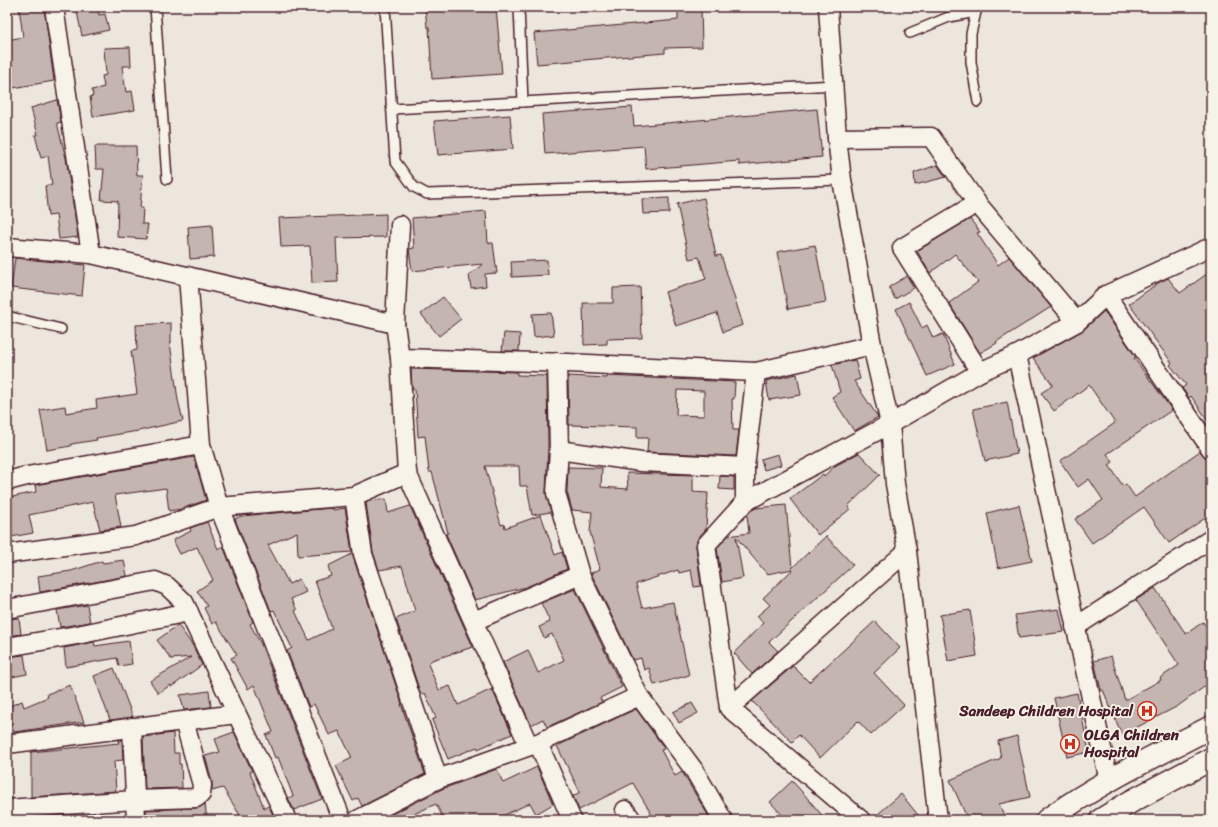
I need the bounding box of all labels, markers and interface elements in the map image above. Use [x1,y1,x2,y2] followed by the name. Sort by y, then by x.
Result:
[958,698,1134,724] place label: Sandeep Children Hospital
[1136,700,1158,722] hospital icon: Sandeep Children Hospital
[1083,722,1180,765] place label: OLGA Children Hospital
[1059,733,1081,755] hospital icon: OLGA Children Hospital

